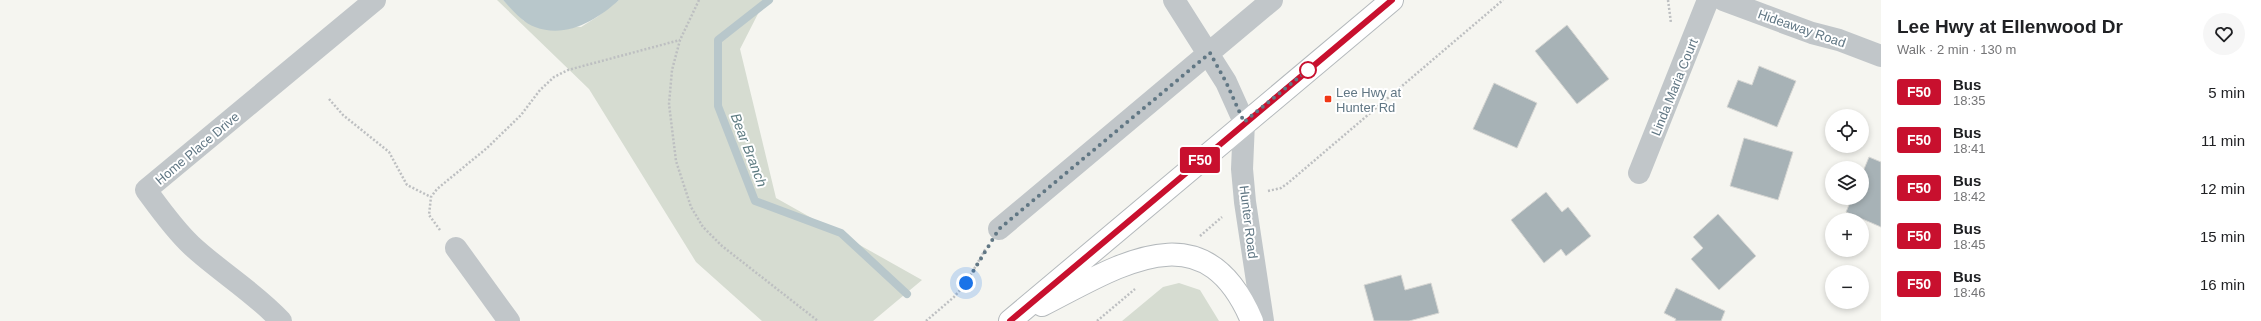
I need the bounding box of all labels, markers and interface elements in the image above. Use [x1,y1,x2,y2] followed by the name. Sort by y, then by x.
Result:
[1756,6,1848,51] street label: Hideaway Road
[2203,13,2245,55] button: heart
[1897,16,2123,37] text: Lee Hwy at Ellenwood Dr
[1648,36,1701,138] street label: Linda Maria Court
[1897,42,2016,57] text: Walk · 2 min · 130 m
[1299,61,1317,79] unlabelled marker
[1953,76,1981,93] text: Bus
[1907,84,1931,100] text: F50
[2208,84,2245,101] text: 5 min
[1336,85,1401,115] place label: Lee Hwy at Hunter Rd
[1953,93,1986,108] text: 18:35
[1323,94,1333,104] marker: Lee Hwy at Hunter Rd
[152,109,242,188] street label: Home Place Drive
[1825,109,1869,309] map controls
[1825,109,1869,153] button: locate
[728,111,770,189] water label: Bear Branch
[1953,124,1981,141] text: Bus
[1907,132,1931,148] text: F50
[2201,132,2245,149] text: 11 min
[1953,141,1986,156] text: 18:41
[1177,147,1223,173] line badge: F50
[1188,152,1212,168] text: F50
[1825,161,1869,205] button: layers
[1953,172,1981,189] text: Bus
[1907,180,1931,196] text: F50
[2200,180,2245,197] text: 12 min
[1237,185,1260,260] street label: Hunter Road
[1953,189,1986,204] text: 18:42
[1825,213,1869,257] button: +
[1953,220,1981,237] text: Bus
[1907,228,1931,244] text: F50
[2200,228,2245,245] text: 15 min
[1953,237,1986,252] text: 18:45
[1825,265,1869,309] button: −
[1953,268,1981,285] text: Bus
[956,273,976,293] your location
[1907,276,1931,292] text: F50
[2200,276,2245,293] text: 16 min
[1953,285,1986,300] text: 18:46

